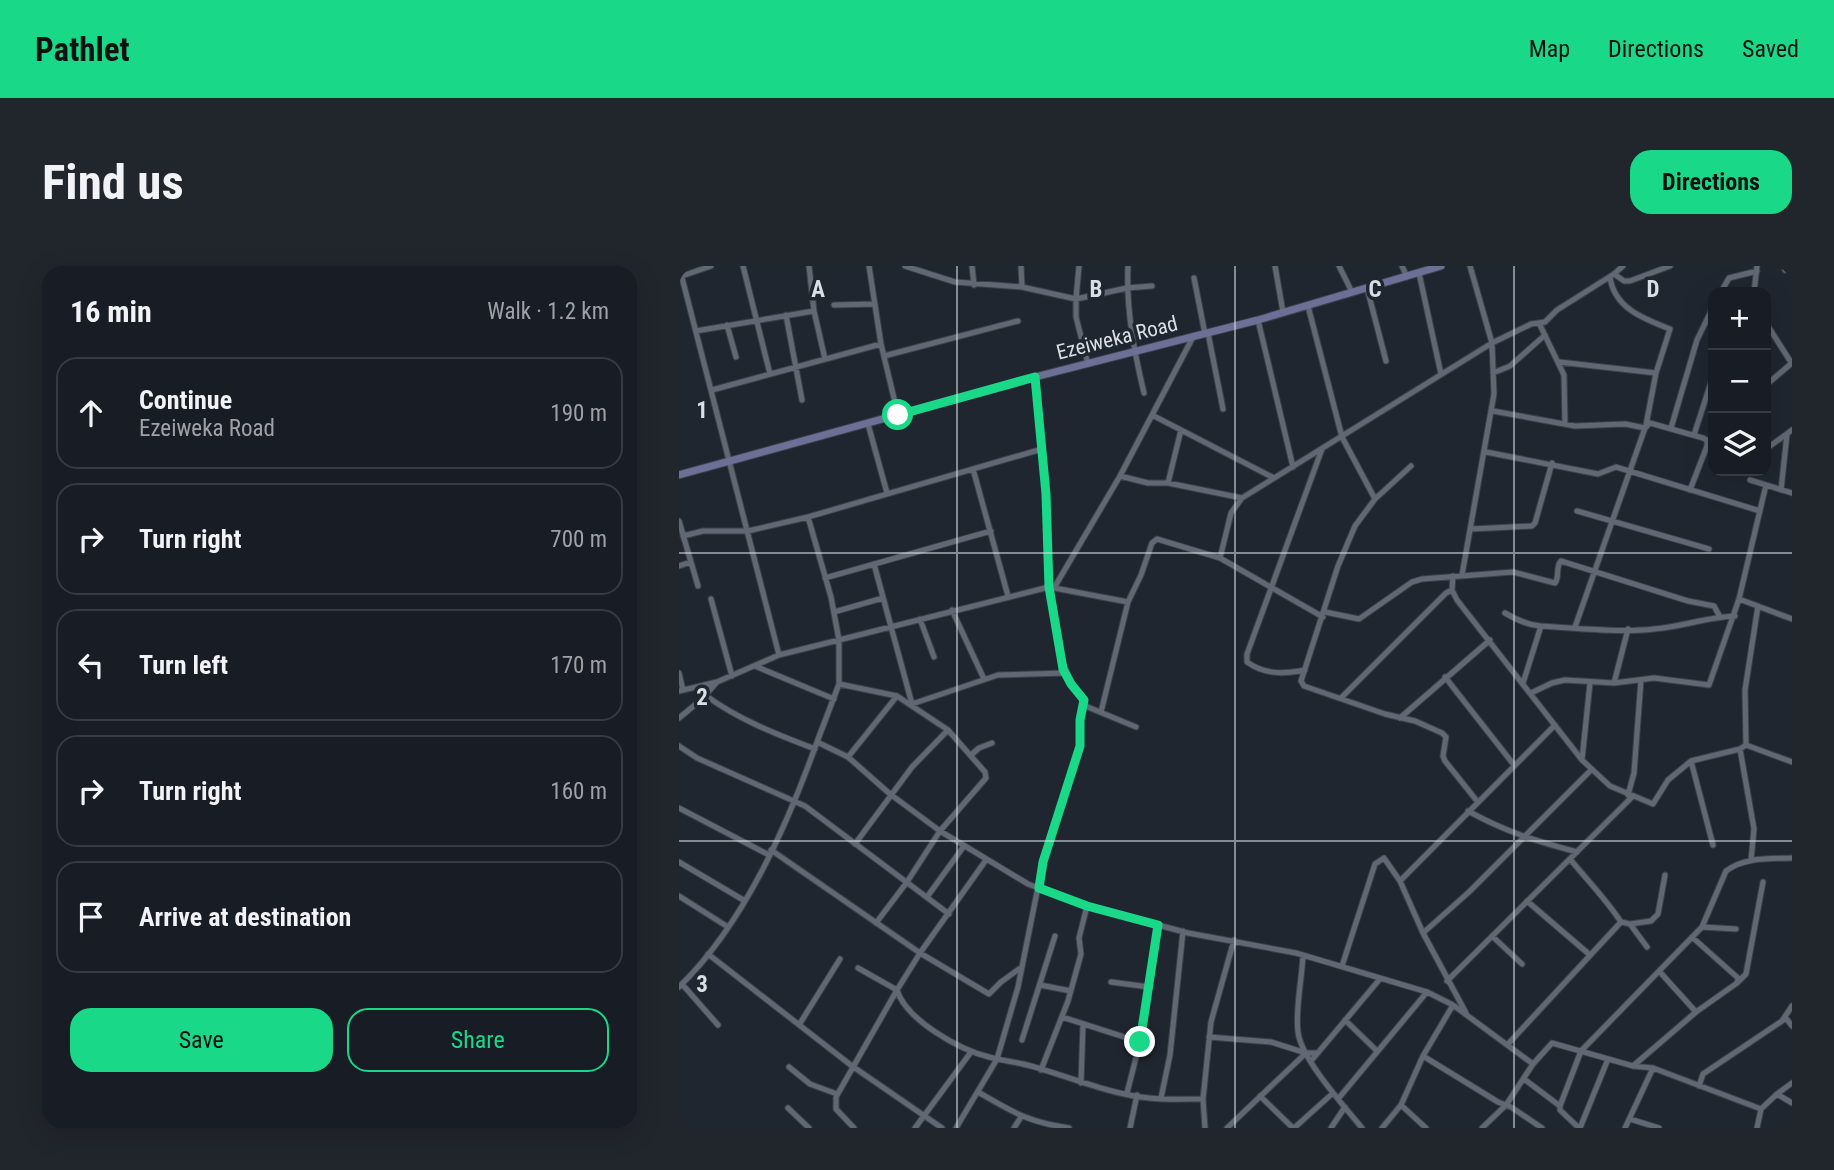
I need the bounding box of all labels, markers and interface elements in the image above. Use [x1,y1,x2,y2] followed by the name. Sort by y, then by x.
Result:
[35,30,130,69] text: Pathlet
[1529,35,1570,63] text: Map
[1608,35,1704,63] text: Directions
[1742,35,1799,63] text: Saved
[1630,150,1792,214] button: Directions
[42,154,184,211] text: Find us
[811,276,825,303] text: A
[1090,276,1102,303] text: B
[1368,276,1382,303] text: C
[1647,276,1660,303] text: D
[1708,287,1771,476] map controls
[1708,287,1771,350] button: +
[70,294,152,329] text: 16 min
[487,298,609,325] text: Walk · 1.2 km
[1054,311,1180,365] street label: Ezeiweka Road
[1708,350,1771,413] button: −
[139,385,232,415] text: Continue
[72,394,110,432] icon: ahead
[696,397,708,424] text: 1
[882,399,913,430] route start
[550,400,607,427] text: 190 m
[1708,413,1771,476] button: layers
[139,415,275,442] text: Ezeiweka Road
[72,520,110,558] icon: right
[139,524,241,554] text: Turn right
[550,526,607,553] text: 700 m
[72,646,110,684] icon: left
[139,650,228,680] text: Turn left
[550,652,607,679] text: 170 m
[696,684,708,711] text: 2
[72,772,110,810] icon: right
[139,776,241,806] text: Turn right
[550,778,607,805] text: 160 m
[72,898,110,936] icon: arrive
[139,902,351,932] text: Arrive at destination
[696,971,708,998] text: 3
[70,1008,333,1072] button: Save
[347,1008,609,1072] button: Share
[1124,1026,1155,1057] route end

